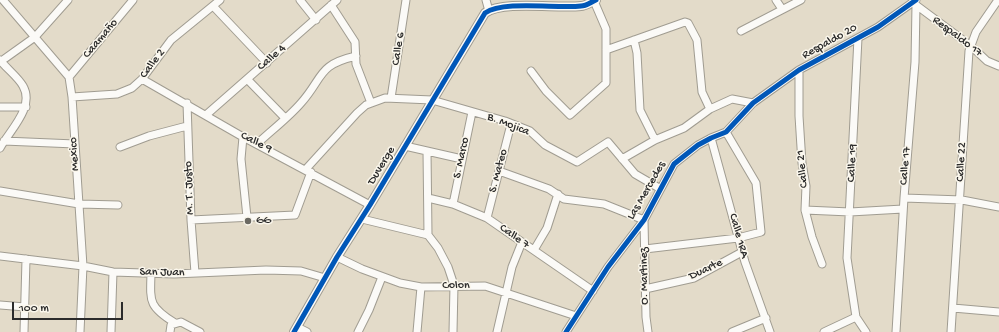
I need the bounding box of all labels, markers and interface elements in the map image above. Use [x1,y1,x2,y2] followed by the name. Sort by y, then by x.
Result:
[929,13,985,61] street label: Respaldo 17
[80,16,122,62] street label: Caamaño
[800,21,860,63] street label: Respaldo 20
[389,31,409,67] street label: Calle 6
[255,42,289,74] street label: Calle 4
[137,46,169,82] street label: Calle 2
[485,110,531,140] street label: B. Mojica
[238,129,274,157] street label: Calle 9
[451,136,473,180] street label: S. Marco
[67,137,83,171] street label: Mexico
[954,142,970,182] street label: Calle 22
[845,143,861,183] street label: Calle 19
[365,144,399,188] street label: Duverge
[897,146,915,186] street label: Calle 17
[486,148,512,194] street label: S. Mateo
[794,149,812,189] street label: Calle 21
[625,159,669,223] street label: Las Mercedes
[182,161,198,215] street label: M. T. Justo
[725,212,751,260] street label: Calle 1RA
[256,214,271,228] place label: GG
[243,216,253,226] marker: GG
[496,221,532,253] street label: Calle 7
[637,247,653,305] street label: O. Martinez
[687,256,725,284] street label: Duarte
[139,265,185,281] street label: San Juan
[442,279,470,293] street label: Colon
[14,294,125,320] scale bar
[19,302,49,316] text: 100 m

